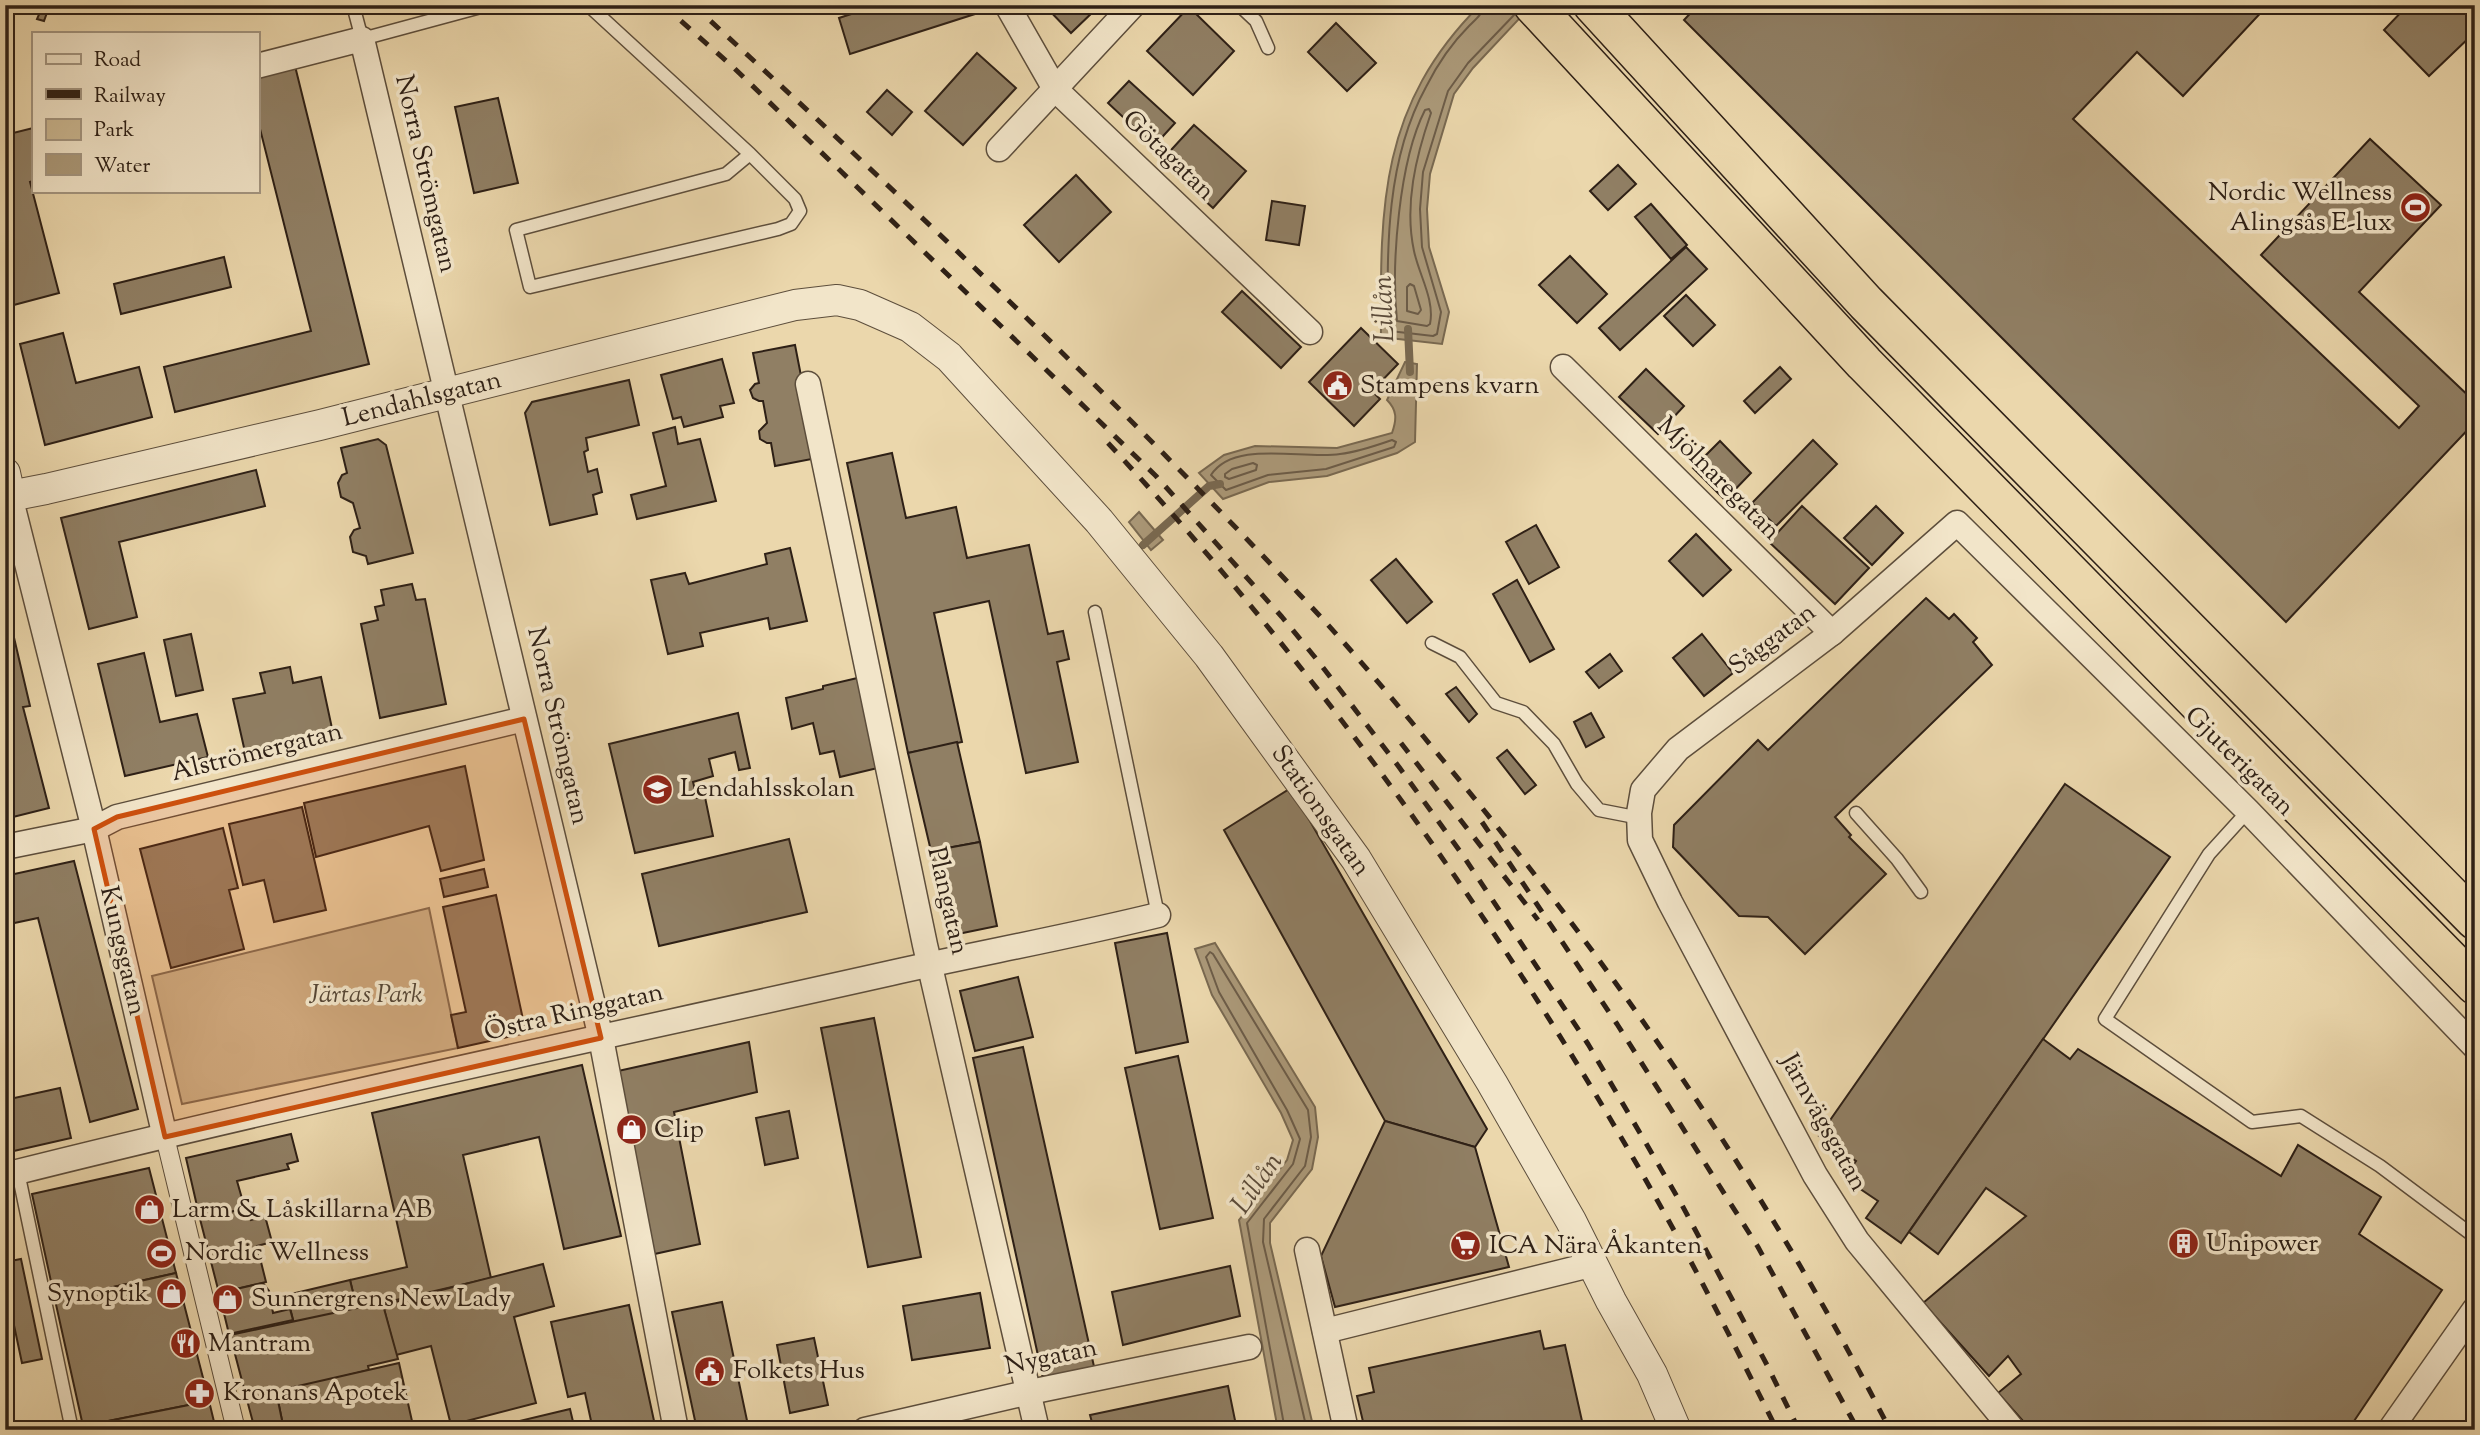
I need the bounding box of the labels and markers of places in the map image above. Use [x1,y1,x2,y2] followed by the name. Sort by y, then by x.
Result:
[2208,175,2392,242] place label: Nordic Wellness Alingsås E-lux
[2398,191,2432,225] sports icon: Nordic Wellness Alingsås E-lux
[1360,368,1539,405] place label: Stampens kvarn
[1320,369,1354,403] public building icon: Stampens kvarn
[680,771,855,808] place label: Lendahlsskolan
[640,772,674,806] school or university icon: Lendahlsskolan
[654,1112,704,1149] place label: Clip
[614,1113,648,1147] shop icon: Clip
[172,1192,432,1229] place label: Larm & Låskillarna AB
[132,1193,166,1227] shop icon: Larm & Låskillarna AB
[2206,1226,2319,1263] place label: Unipower
[2166,1227,2200,1261] building icon: Unipower
[1489,1228,1702,1265] place label: ICA Nära Åkanten
[1449,1229,1483,1263] supermarket icon: ICA Nära Åkanten
[185,1235,369,1272] place label: Nordic Wellness
[145,1236,179,1270] sports icon: Nordic Wellness
[47,1276,149,1313] place label: Synoptik
[155,1277,189,1311] shop icon: Synoptik
[251,1281,511,1318] place label: Sunnergrens New Lady
[211,1282,245,1316] shop icon: Sunnergrens New Lady
[208,1326,311,1363] place label: Mantram
[168,1327,202,1361] restaurant icon: Mantram
[733,1353,865,1390] place label: Folkets Hus
[693,1354,727,1388] public building icon: Folkets Hus
[223,1375,408,1412] place label: Kronans Apotek
[183,1376,217,1410] pharmacy icon: Kronans Apotek

